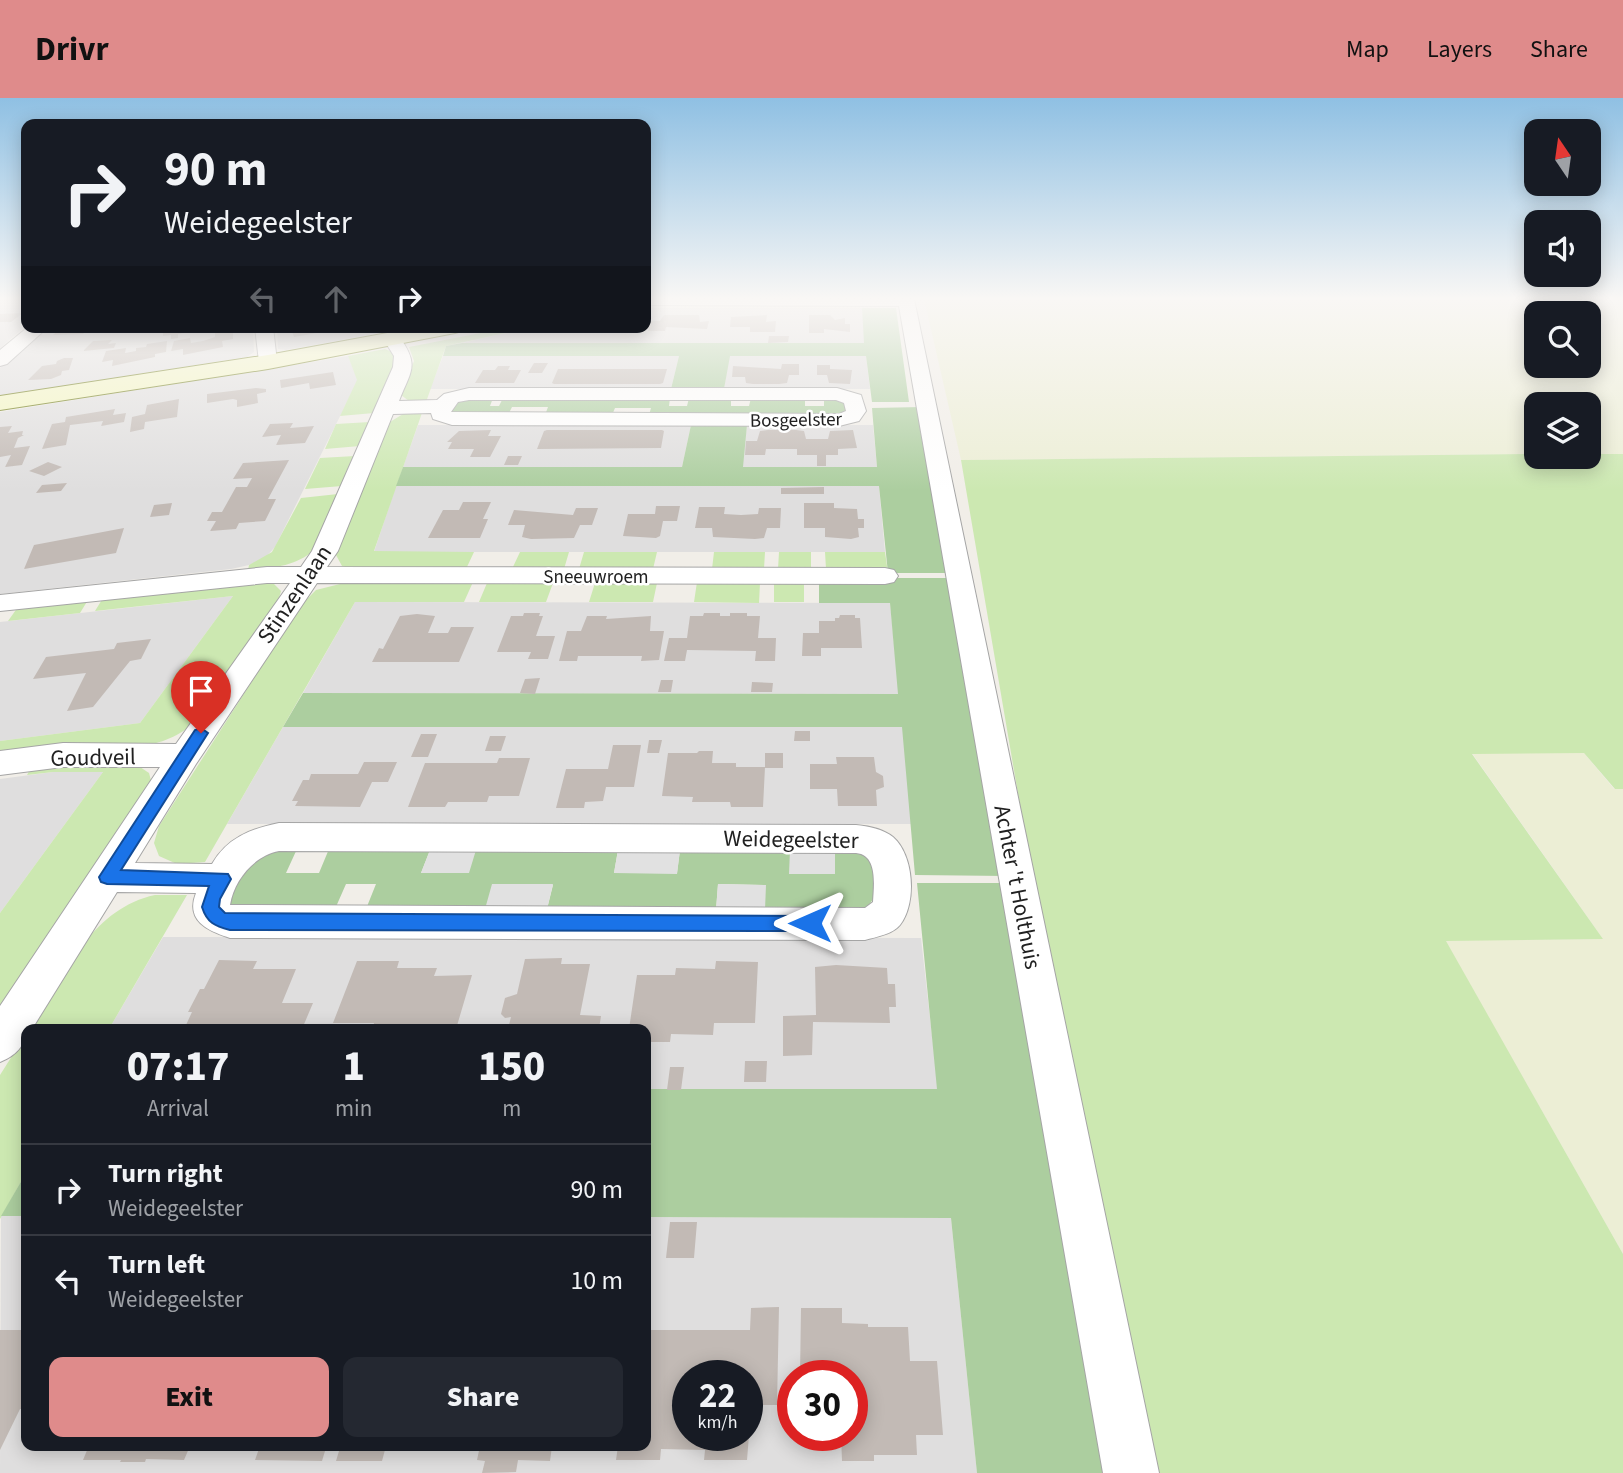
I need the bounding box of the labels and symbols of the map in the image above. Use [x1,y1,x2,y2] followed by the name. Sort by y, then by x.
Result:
[1524,119,1601,196] north arrow
[750,406,843,435] street label: Bosgeelster
[249,538,340,650] street label: Stinzenlaan
[543,564,649,591] street label: Sneeuwroem
[171,661,231,733] pin
[50,740,136,775] street label: Goudveil
[985,802,1050,972] street label: Achter 't Holthuis
[723,822,860,857] street label: Weidegeelster
[773,886,847,960] position arrow
[777,1360,868,1451] speed limit sign: 30

